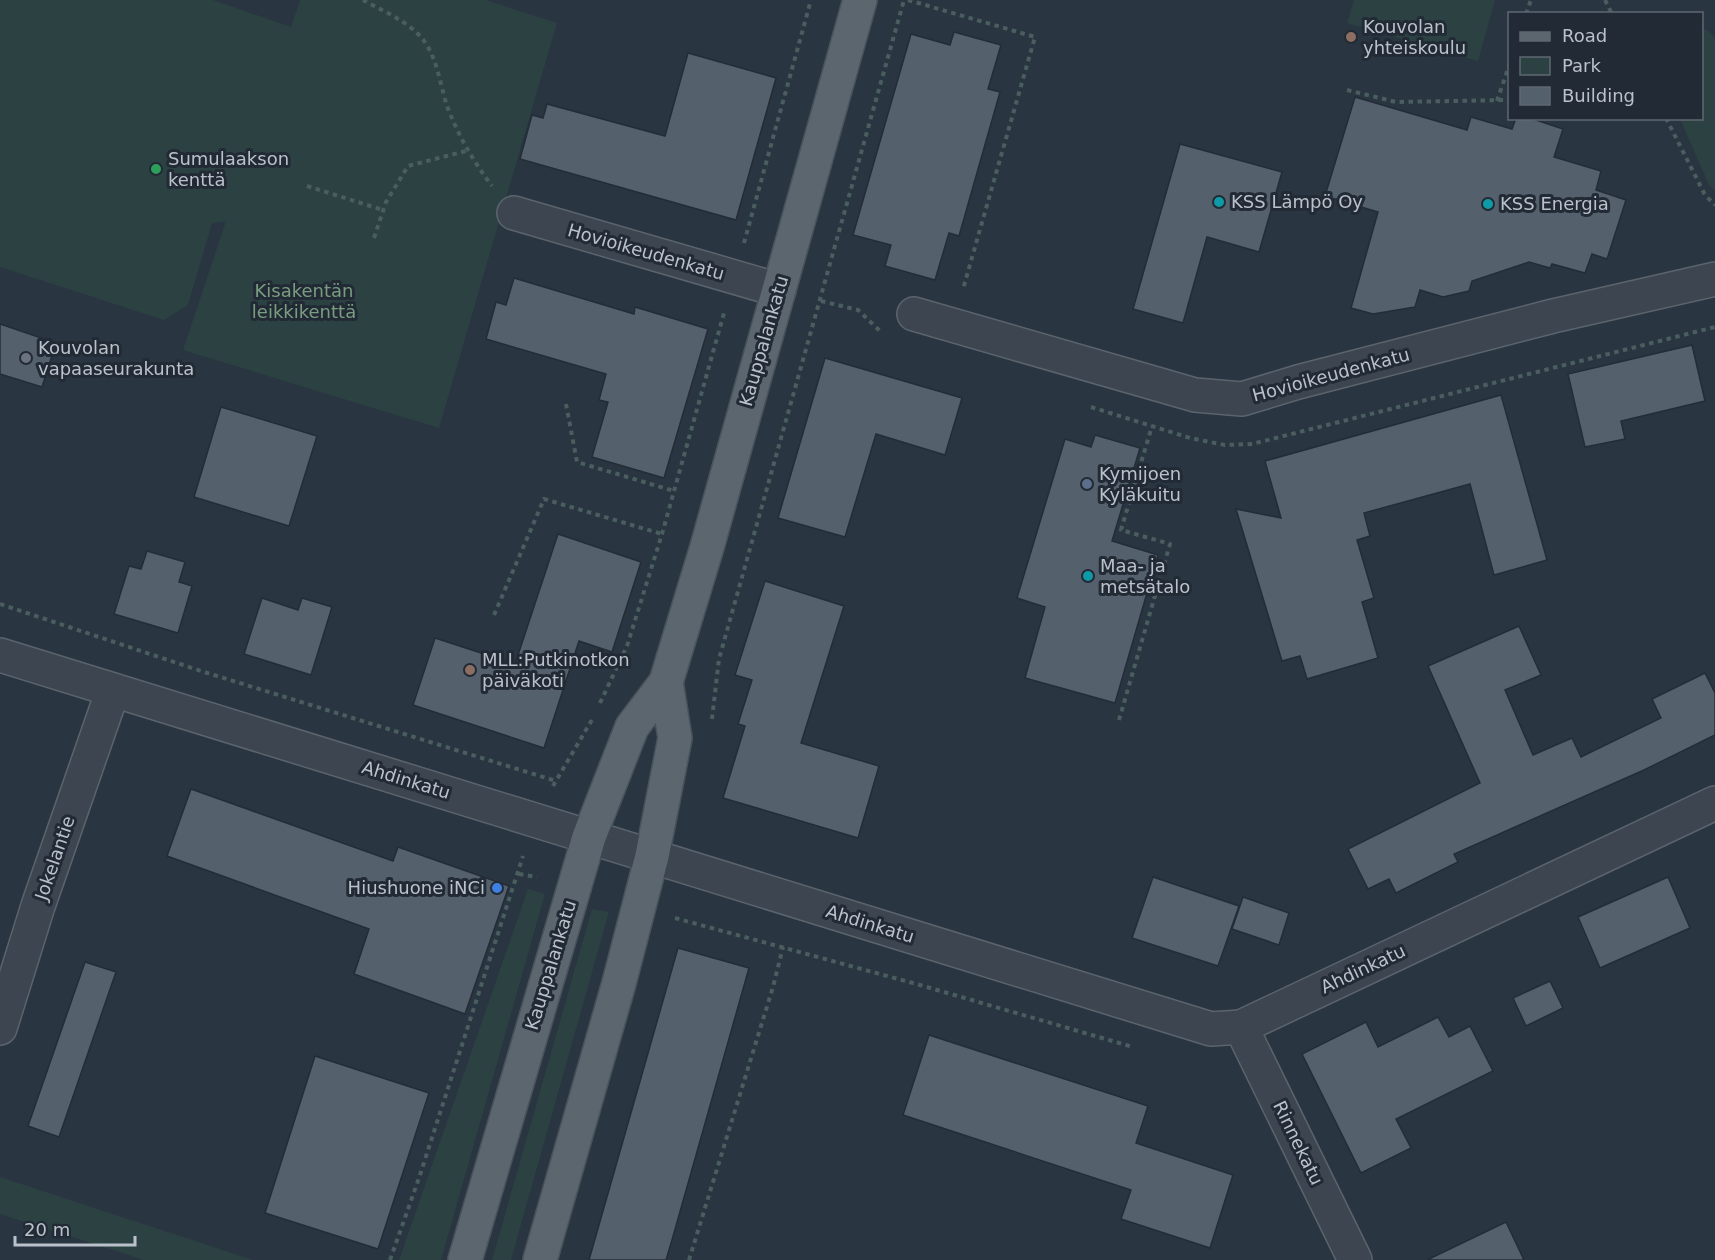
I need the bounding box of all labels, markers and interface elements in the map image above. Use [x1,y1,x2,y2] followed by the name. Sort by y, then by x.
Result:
[1508,12,1703,120] legend
[1363,16,1466,58] place label: Kouvolan yhteiskoulu
[1562,25,1607,46] text: Road
[1344,30,1358,44] marker: Kouvolan yhteiskoulu
[1562,55,1601,76] text: Park
[1562,85,1635,106] text: Building
[168,148,289,190] place label: Sumulaakson kenttä
[149,162,163,176] marker: Sumulaakson kenttä
[1231,191,1363,212] place label: KSS Lämpö Oy
[1500,193,1609,214] place label: KSS Energia
[1212,195,1226,209] marker: KSS Lämpö Oy
[1481,197,1495,211] marker: KSS Energia
[565,219,727,284] street label: Hovioikeudenkatu
[735,273,792,409] street label: Kauppalankatu
[252,280,356,322] park label: Kisakentän leikkikenttä
[38,337,194,379] place label: Kouvolan vapaaseurakunta
[1250,343,1412,406] street label: Hovioikeudenkatu
[19,351,33,365] marker: Kouvolan vapaaseurakunta
[1099,463,1181,505] place label: Kymijoen Kyläkuitu
[1080,477,1094,491] marker: Kymijoen Kyläkuitu
[1100,555,1190,597] place label: Maa- ja metsätalo
[1081,569,1095,583] marker: Maa- ja metsätalo
[482,649,630,691] place label: MLL:Putkinotkon päiväkoti
[463,663,477,677] marker: MLL:Putkinotkon päiväkoti
[359,756,453,803] street label: Ahdinkatu
[30,813,79,904] street label: Jokelantie
[348,877,485,898] place label: Hiushuone iNCi
[490,881,504,895] marker: Hiushuone iNCi
[521,897,580,1032] street label: Kauppalankatu
[823,900,917,947] street label: Ahdinkatu
[1317,940,1409,997] street label: Ahdinkatu
[1269,1097,1328,1188] street label: Rinnekatu
[15,1209,135,1247] scale bar
[24,1219,70,1240] text: 20 m

